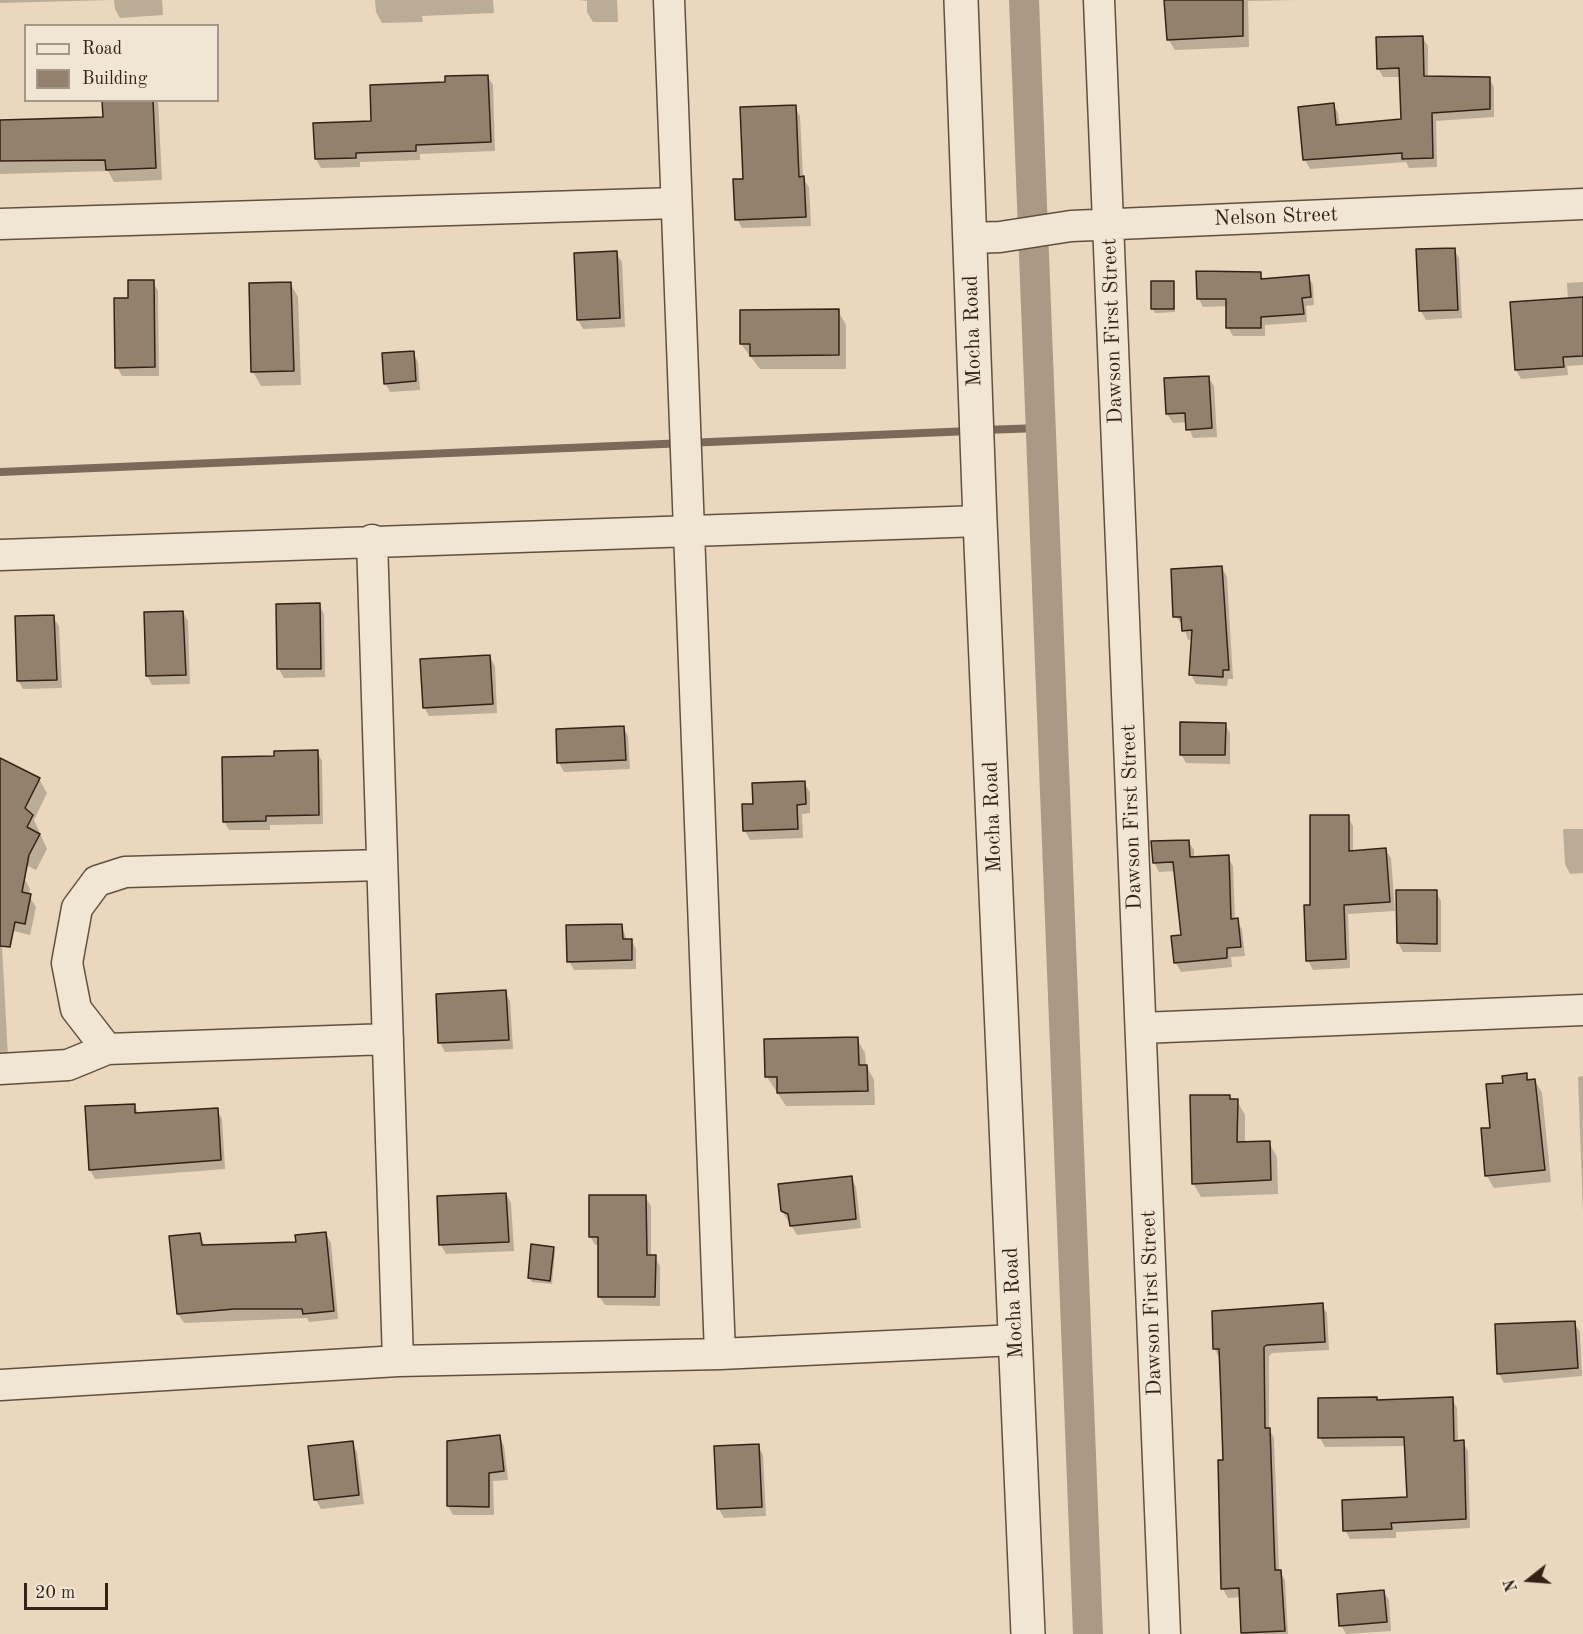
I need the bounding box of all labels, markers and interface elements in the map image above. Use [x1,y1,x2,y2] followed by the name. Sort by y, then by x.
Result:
[24,24,219,102] legend
[82,40,122,58] text: Road
[82,70,147,88] text: Building
[1214,202,1338,232] street label: Nelson Street
[1097,238,1129,424] street label: Dawson First Street
[958,275,988,387] street label: Mocha Road
[1116,724,1148,910] street label: Dawson First Street
[978,761,1008,873] street label: Mocha Road
[1136,1210,1168,1396] street label: Dawson First Street
[998,1247,1030,1359] street label: Mocha Road
[1499,1550,1559,1610] north arrow
[27,1571,111,1609] scale bar
[1502,1577,1521,1593] text: N
[35,1584,75,1602] text: 20 m

